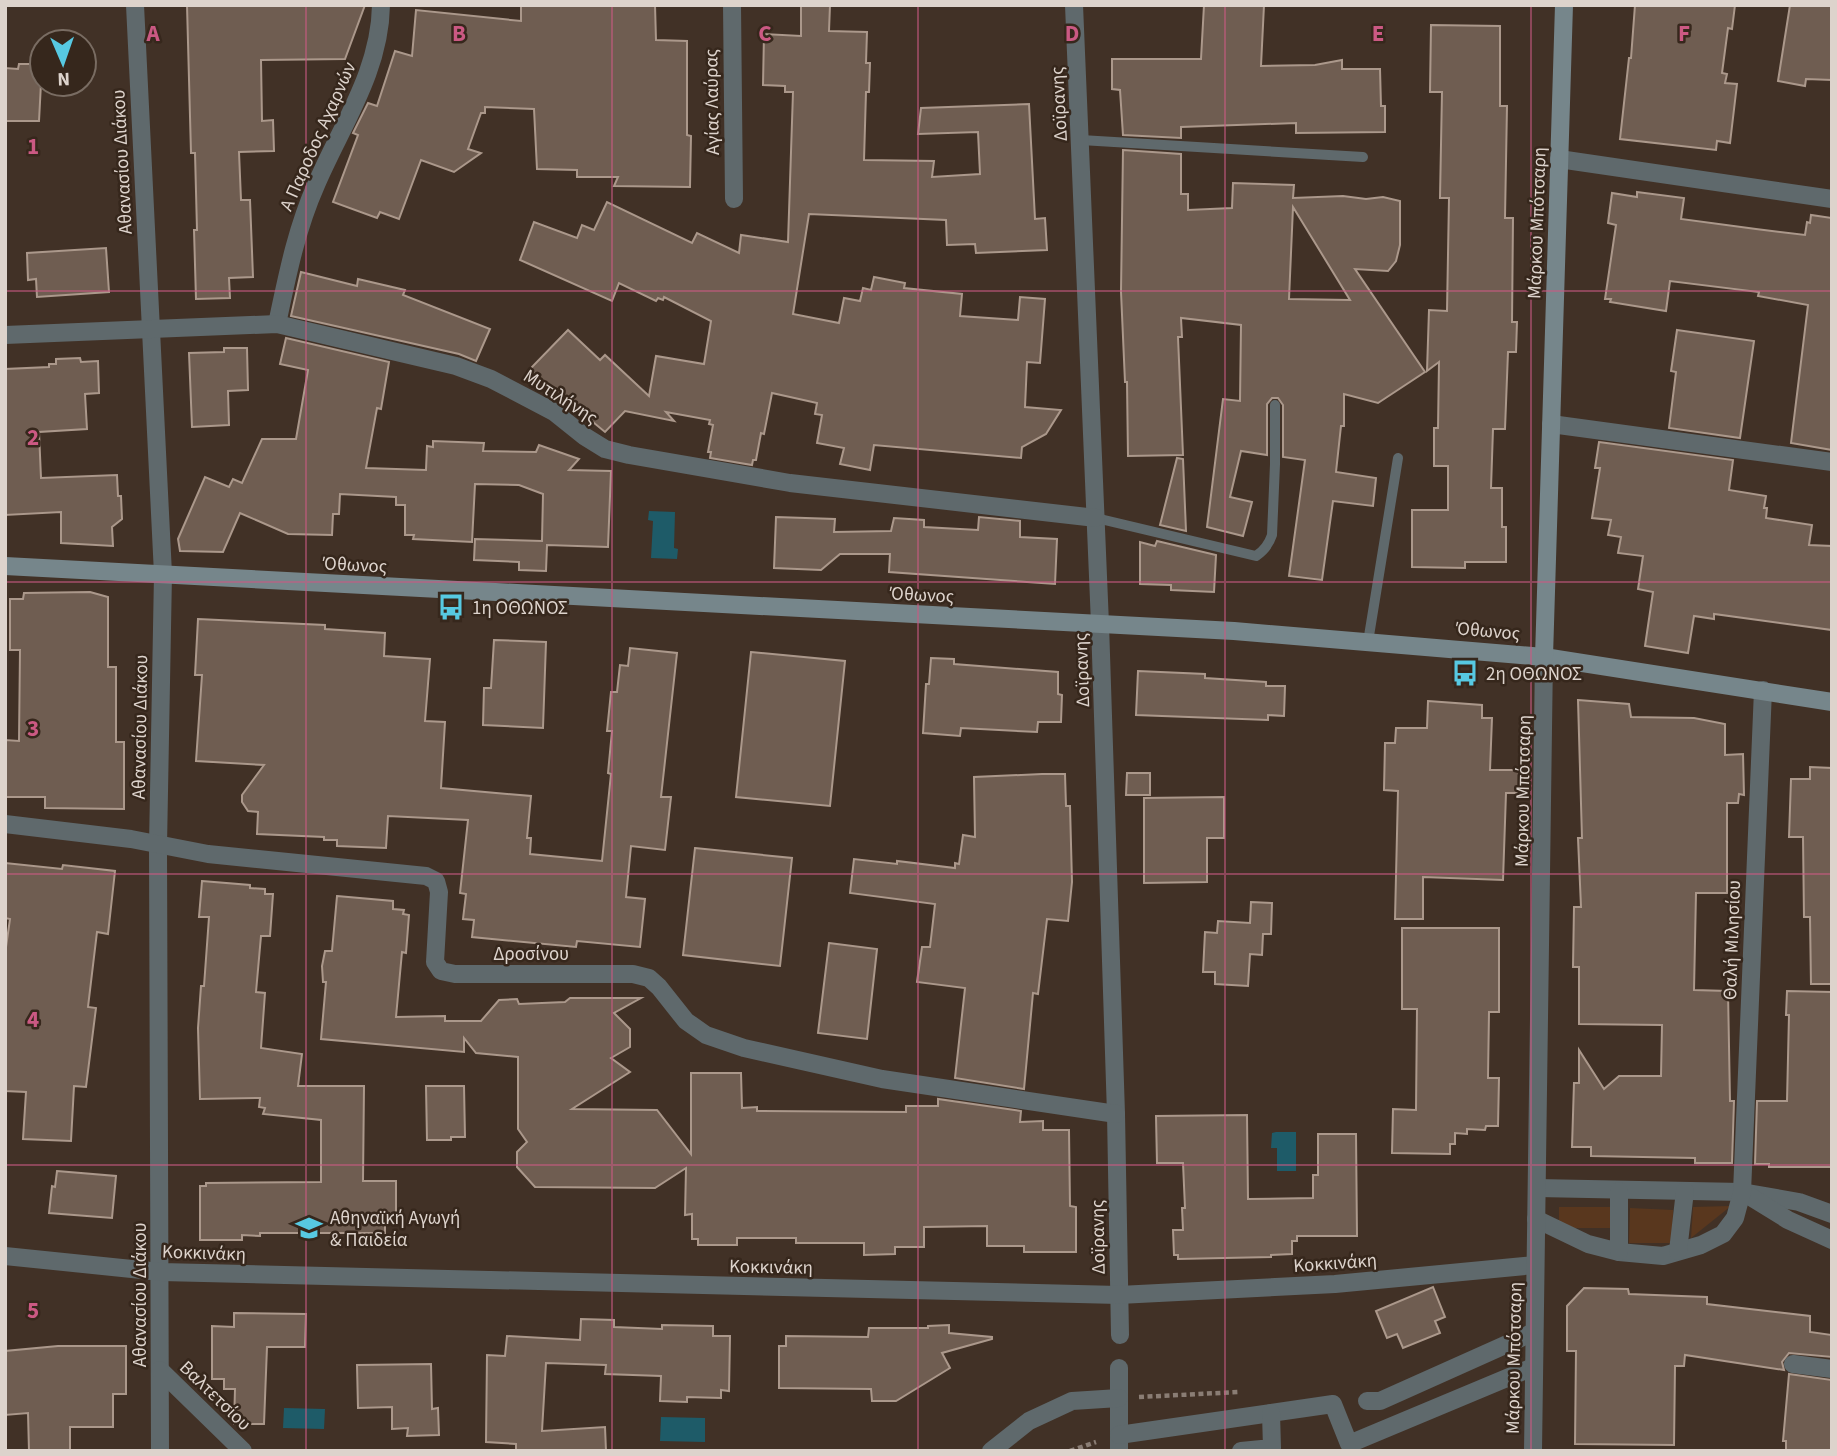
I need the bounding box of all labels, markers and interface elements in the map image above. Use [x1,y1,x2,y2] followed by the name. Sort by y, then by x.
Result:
[145,17,160,50] text: A
[452,17,466,50] text: B
[758,17,772,50] text: C
[1065,17,1079,50] text: D
[1372,17,1384,50] text: E
[1678,17,1690,50] text: F
[28,28,98,98] north arrow
[698,49,727,155] street label: Αγίας Λαύρας
[273,58,363,215] street label: Α Παροδος Αχαρνών
[57,65,70,92] text: N
[1044,66,1075,142] street label: Δοϊρανης
[105,89,140,235] street label: Αθανασίου Διάκου
[27,130,39,163] text: 1
[1521,146,1554,300] street label: Μάρκου Μπότσαρη
[518,363,603,431] street label: Μυτιλήνης
[27,421,39,454] text: 2
[321,550,388,581] street label: Όθωνος
[888,580,955,611] street label: Όθωνος
[436,592,466,622] bus stop icon: 1η ΟΘΩΝΟΣ
[472,595,568,622] place label: 1η ΟΘΩΝΟΣ
[1454,615,1521,648] street label: Όθωνος
[1068,632,1097,708] street label: Δοϊρανης
[126,654,155,800] street label: Αθανασίου Διάκου
[1450,658,1480,688] bus stop icon: 2η ΟΘΩΝΟΣ
[1486,661,1582,688] place label: 2η ΟΘΩΝΟΣ
[27,712,39,745] text: 3
[1509,715,1538,867] street label: Μάρκου Μπότσαρη
[1717,880,1748,1001] street label: Θαλή Μιλησίου
[493,941,569,968] street label: Δροσίνου
[27,1003,39,1036] text: 4
[1084,1199,1113,1275] street label: Δοϊρανης
[330,1205,460,1254] place label: Αθηναϊκή Αγωγή & Παιδεία
[294,1213,324,1243] school or university icon: Αθηναϊκή Αγωγή & Παιδεία
[127,1223,154,1367] street label: Αθανασίου Διάκου
[162,1239,246,1268] street label: Κοκκινάκη
[1292,1247,1378,1280] street label: Κοκκινάκη
[729,1253,813,1282] street label: Κοκκινάκη
[1500,1282,1529,1434] street label: Μάρκου Μπότσαρη
[27,1294,39,1327] text: 5
[173,1355,257,1437] street label: Βαλτετσίου

